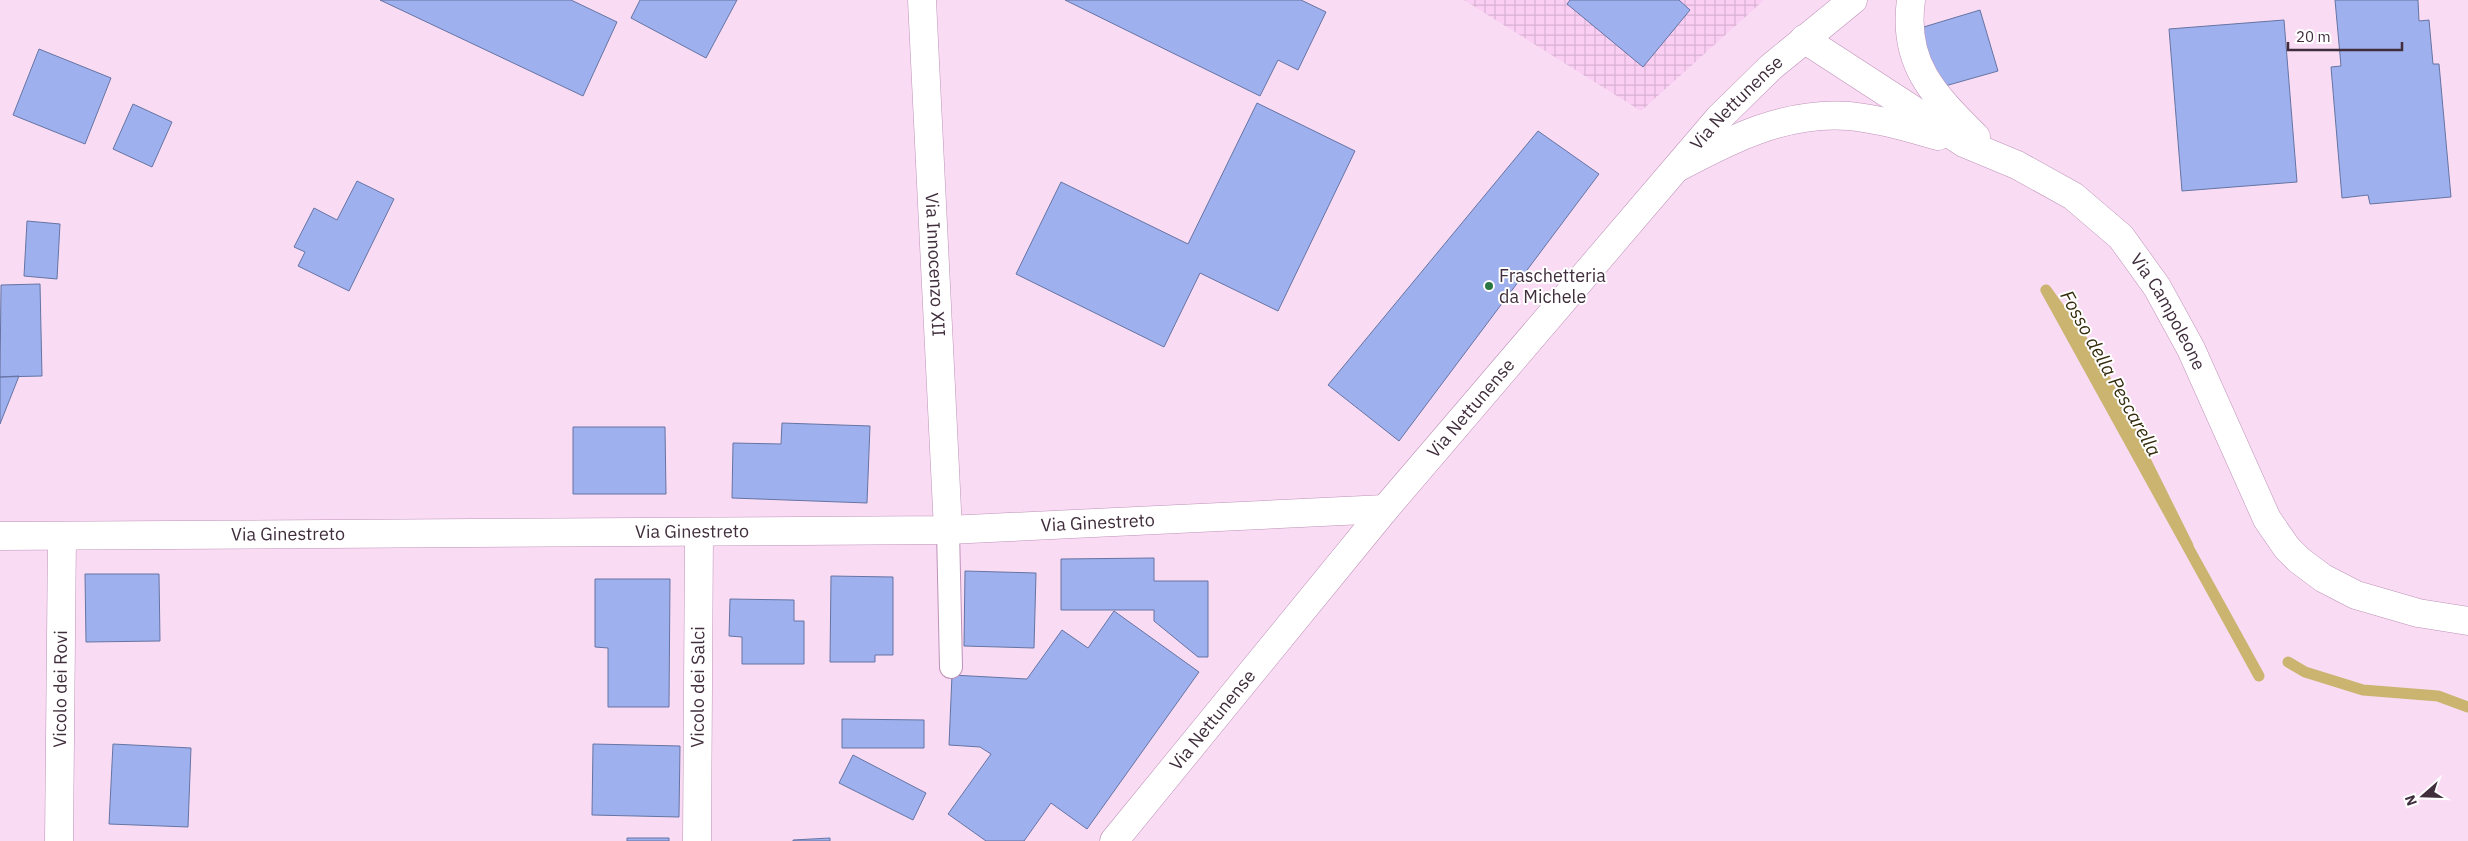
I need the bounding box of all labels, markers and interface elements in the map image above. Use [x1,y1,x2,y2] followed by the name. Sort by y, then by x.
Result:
[2288,20,2402,52] scale bar
[2296,27,2331,46] text: 20 m
[1685,50,1788,155] street label: Via Nettunense
[920,192,951,337] street label: Via Innocenzo XII
[2125,249,2211,374] street label: Via Campoleone
[1499,264,1606,308] place label: Fraschetteria da Michele
[1483,280,1495,292] marker: Fraschetteria da Michele
[2055,286,2167,460] water label: Fosso della Pescarella
[1422,353,1520,462] street label: Via Nettunense
[1040,508,1155,537] street label: Via Ginestreto
[635,519,749,543] street label: Via Ginestreto
[231,522,345,546] street label: Via Ginestreto
[686,626,709,748] street label: Vicolo dei Salci
[48,630,72,748] street label: Vicolo dei Rovi
[1164,665,1260,775] street label: Via Nettunense
[2398,771,2448,821] north arrow
[2401,793,2421,808] text: N

